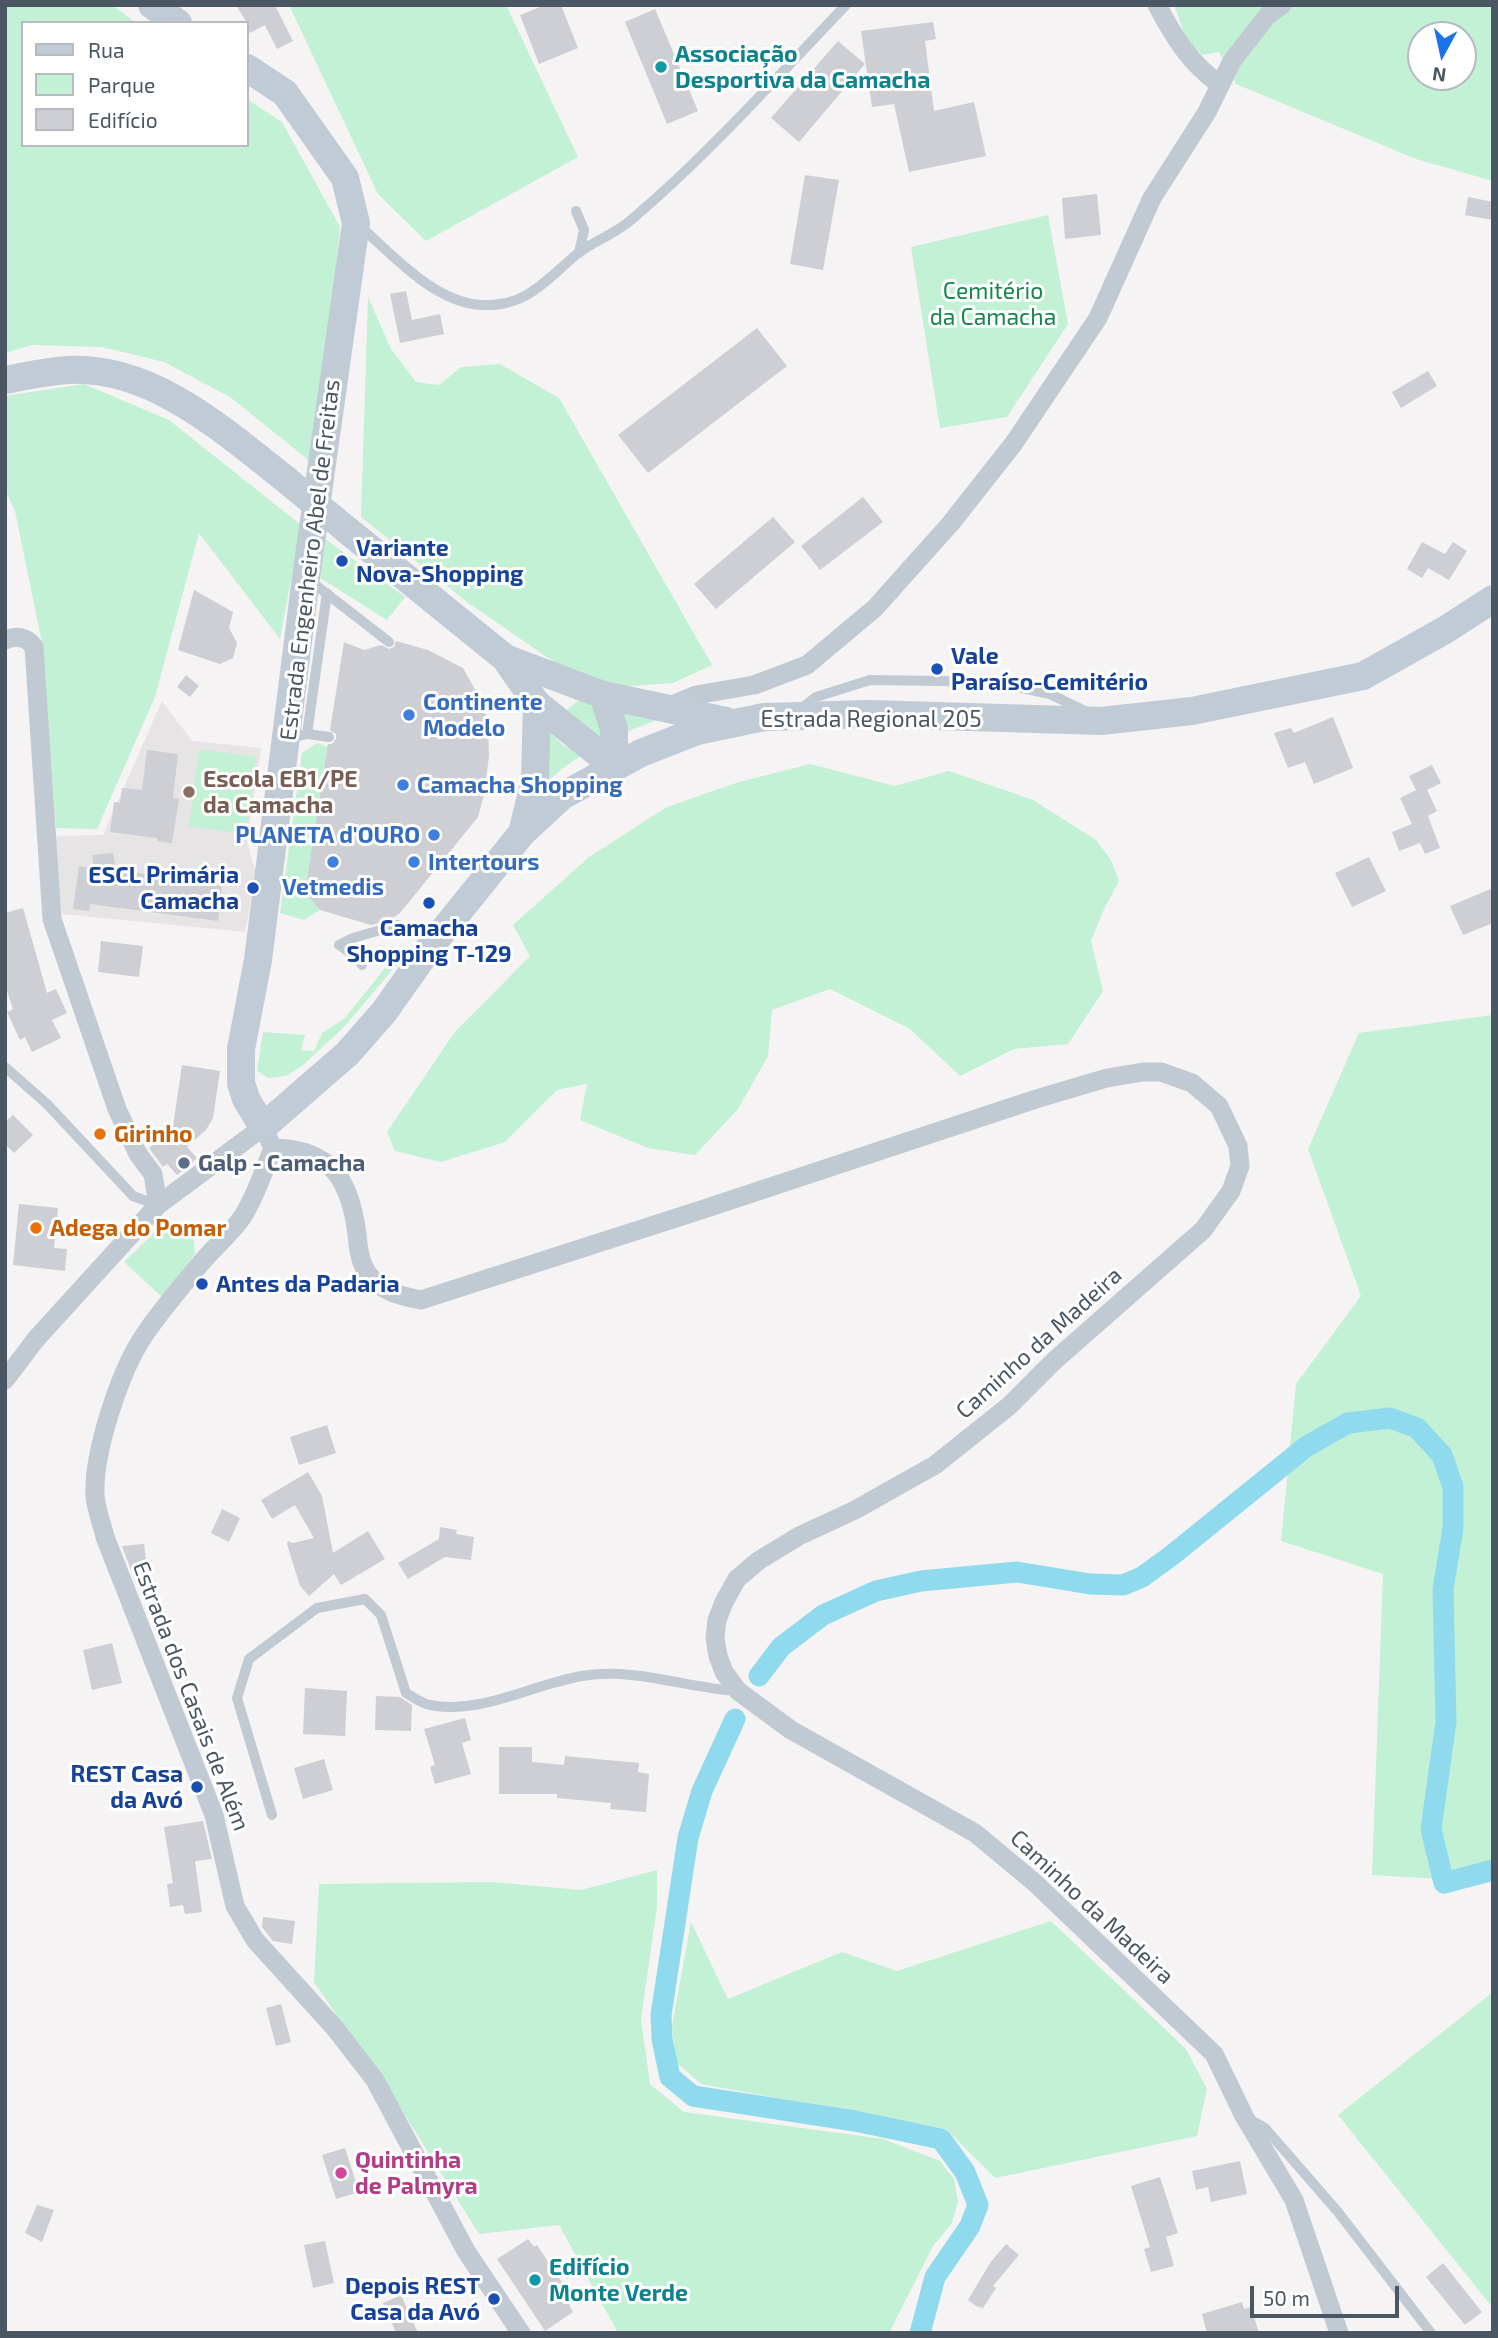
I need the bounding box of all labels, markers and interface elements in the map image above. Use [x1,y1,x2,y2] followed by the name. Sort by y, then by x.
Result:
[21,21,248,147] legend
[1407,21,1477,91] north arrow
[88,37,124,62] text: Rua
[675,40,930,94] place label: Associação Desportiva da Camacha
[653,59,669,75] marker: Associação Desportiva da Camacha
[1431,63,1448,88] text: N
[88,72,155,97] text: Parque
[88,107,158,132] text: Edifício
[930,277,1056,331] park label: Cemitério da Camacha
[274,378,346,742] street label: Estrada Engenheiro Abel de Freitas
[356,534,523,588] place label: Variante Nova-Shopping
[334,553,350,569] marker: Variante Nova-Shopping
[951,642,1148,696] place label: Vale Paraíso-Cemitério
[929,661,945,677] marker: Vale Paraíso-Cemitério
[423,688,543,742] place label: Continente Modelo
[760,705,982,733] street label: Estrada Regional 205
[401,707,417,723] marker: Continente Modelo
[203,765,357,819] place label: Escola EB1/PE da Camacha
[417,771,623,799] place label: Camacha Shopping
[395,777,411,793] marker: Camacha Shopping
[181,784,197,800] marker: Escola EB1/PE da Camacha
[235,821,420,849] place label: PLANETA d'OURO
[426,827,442,843] marker: PLANETA d'OURO
[428,848,539,876] place label: Intertours
[325,854,341,870] marker: Vetmedis
[406,854,422,870] marker: Intertours
[88,861,239,915] place label: ESCL Primária Camacha
[282,873,384,901] place label: Vetmedis
[245,880,261,896] marker: ESCL Primária Camacha
[421,895,437,911] marker: Camacha Shopping T-129
[346,914,512,968] place label: Camacha Shopping T-129
[114,1120,193,1148] place label: Girinho
[92,1126,108,1142] marker: Girinho
[198,1149,365,1177] place label: Galp - Camacha
[176,1155,192,1171] marker: Galp - Camacha
[50,1214,226,1242] place label: Adega do Pomar
[28,1220,44,1236] marker: Adega do Pomar
[951,1261,1127,1425] street label: Caminho da Madeira
[216,1270,400,1298] place label: Antes da Padaria
[194,1276,210,1292] marker: Antes da Padaria
[127,1558,255,1834] street label: Estrada dos Casais de Além
[71,1760,183,1814] place label: REST Casa da Avó
[189,1779,205,1795] marker: REST Casa da Avó
[1005,1824,1179,1990] street label: Caminho da Madeira
[355,2146,478,2200] place label: Quintinha de Palmyra
[333,2165,349,2181] marker: Quintinha de Palmyra
[549,2253,688,2307] place label: Edifício Monte Verde
[345,2272,480,2326] place label: Depois REST Casa da Avó
[527,2272,543,2288] marker: Edifício Monte Verde
[1253,2272,1402,2316] scale bar
[1263,2285,1310,2310] text: 50 m
[486,2291,502,2307] marker: Depois REST Casa da Avó

